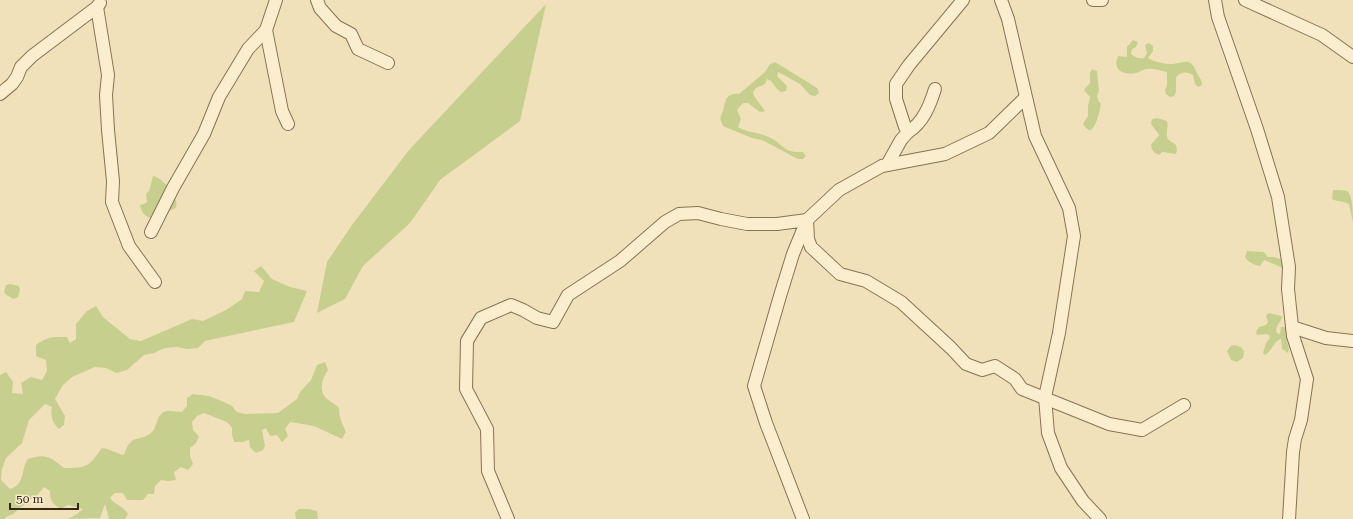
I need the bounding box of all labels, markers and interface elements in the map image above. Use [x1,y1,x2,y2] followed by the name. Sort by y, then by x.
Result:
[10,485,78,511] scale bar
[16,492,43,506] text: 50 m

